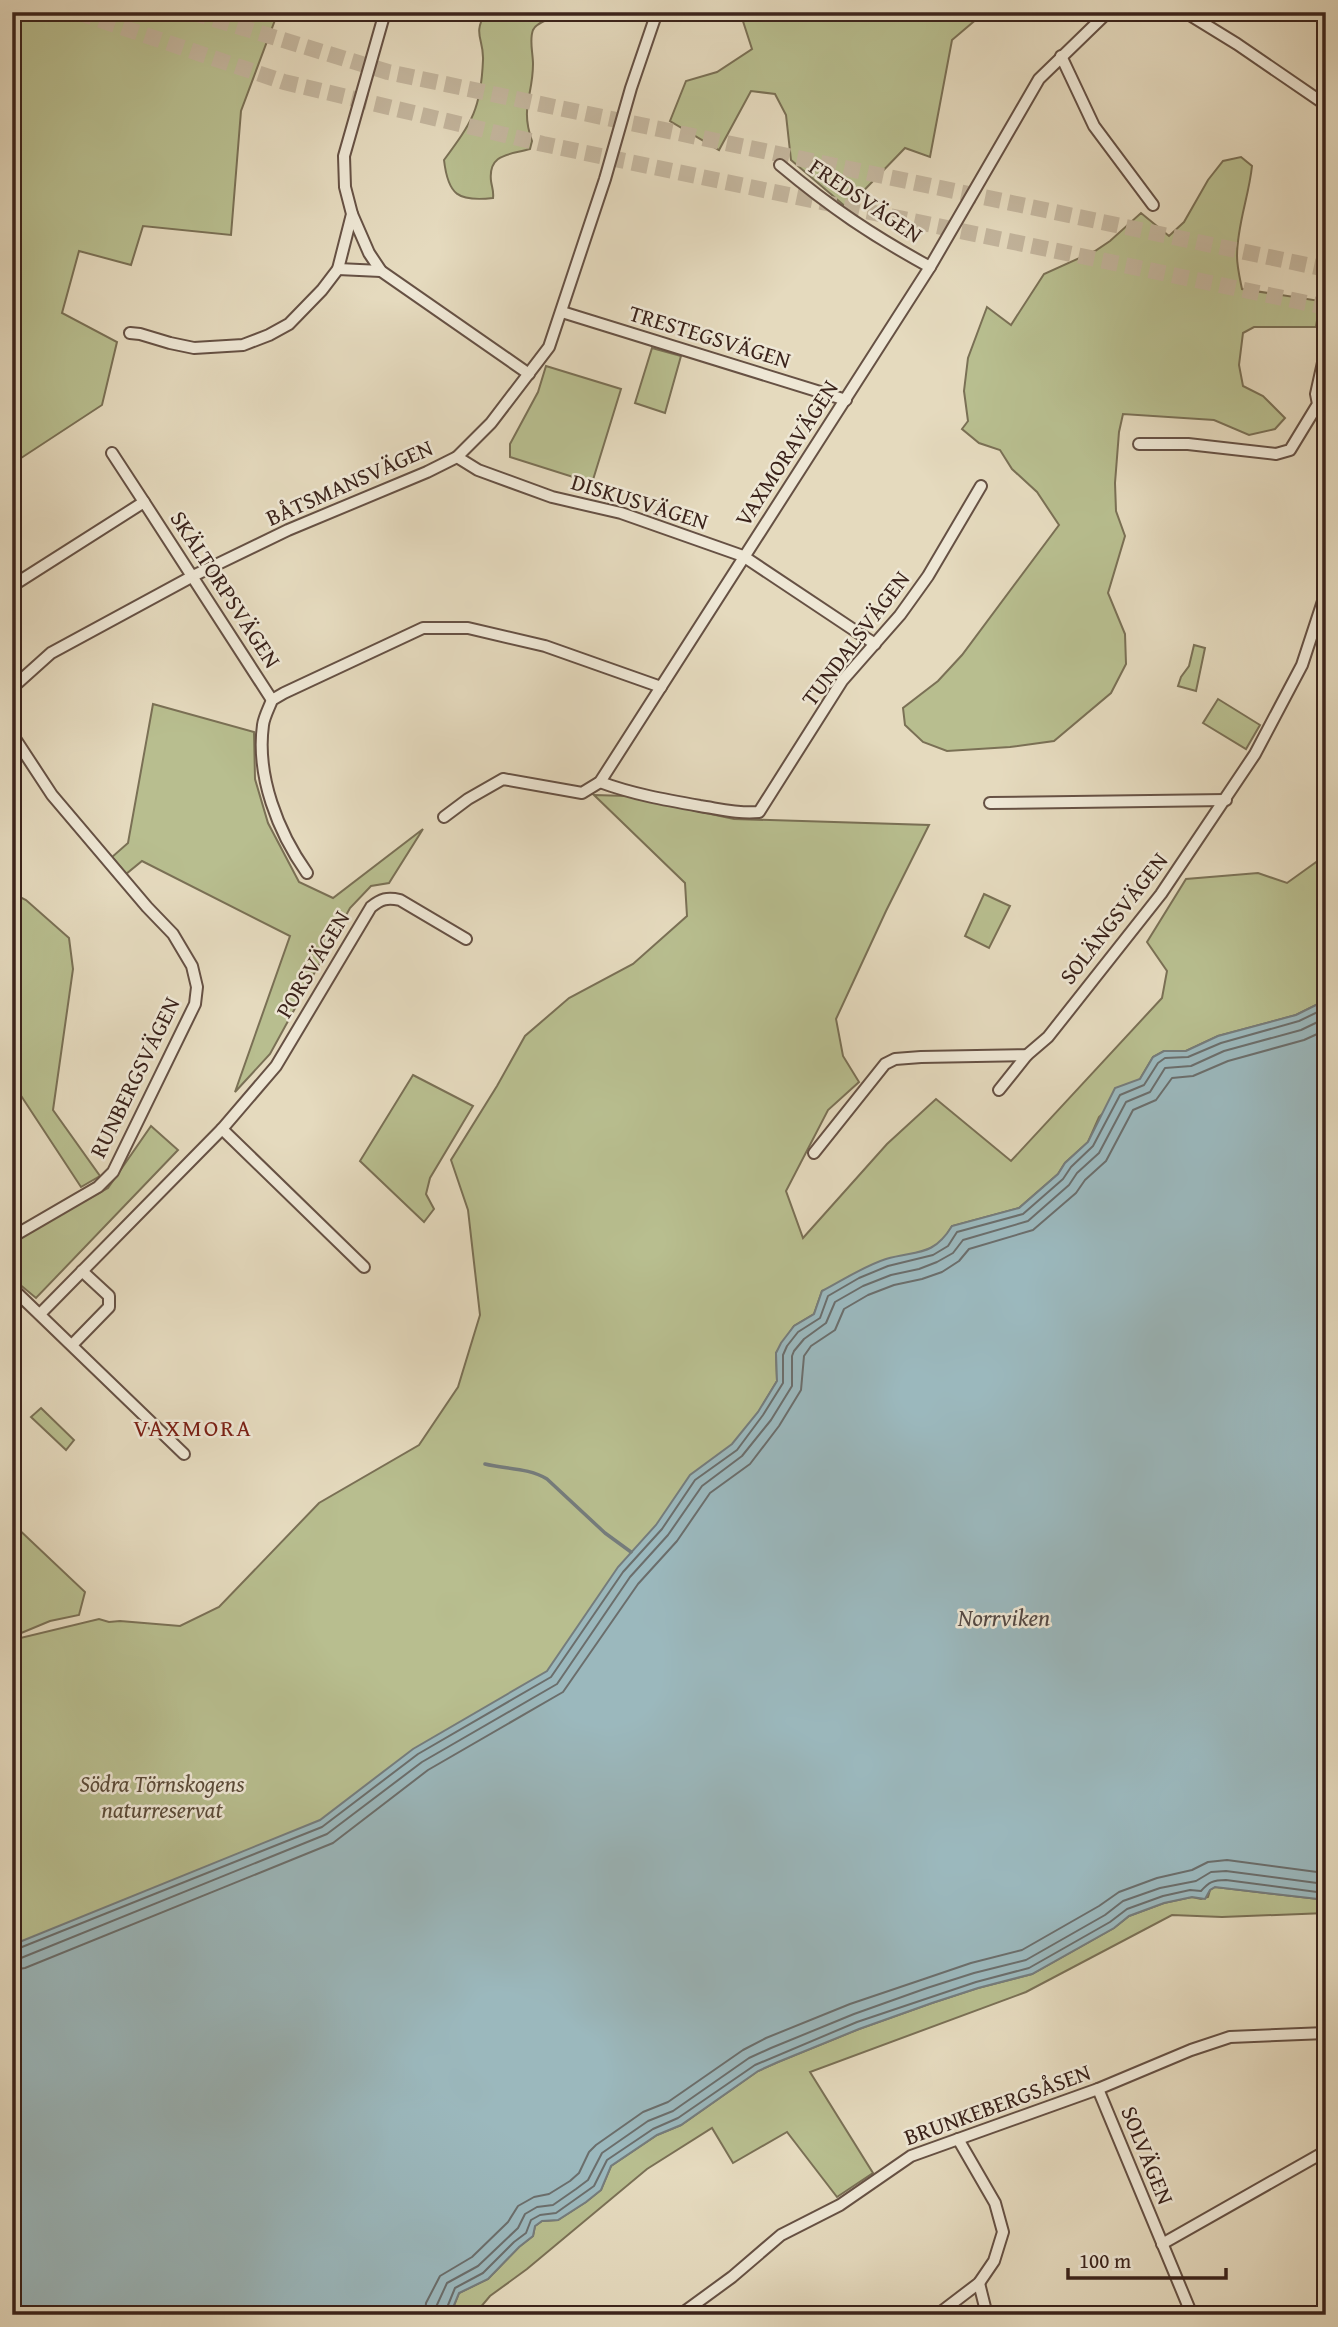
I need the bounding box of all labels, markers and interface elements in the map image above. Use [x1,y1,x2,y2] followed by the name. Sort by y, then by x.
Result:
[803,150,929,250] street label: FREDSVÄGEN
[625,296,795,376] street label: TRESTEGSVÄGEN
[726,373,846,533] street label: VAXMORAVÄGEN
[260,430,438,534] street label: BÅTSMANSVÄGEN
[568,465,712,537] street label: DISKUSVÄGEN
[163,504,289,674] street label: SKÄLTORPSVÄGEN
[793,563,917,713] street label: TUNDALSVÄGEN
[1051,845,1175,991] street label: SOLÄNGSVÄGEN
[267,904,357,1024] street label: PORSVÄGEN
[81,991,187,1163] street label: RUNBERGSVÄGEN
[133,1410,253,1445] district label: VAXMORA
[957,1600,1050,1635] water label: Norrviken
[80,1767,245,1826] park label: Södra Törnskogens naturreservat
[899,2055,1095,2153] street label: BRUNKEBERGSÅSEN
[1113,2101,1183,2209] street label: SOLVÄGEN
[1068,2236,1226,2280] scale bar
[1079,2245,1131,2276] text: 100 m

